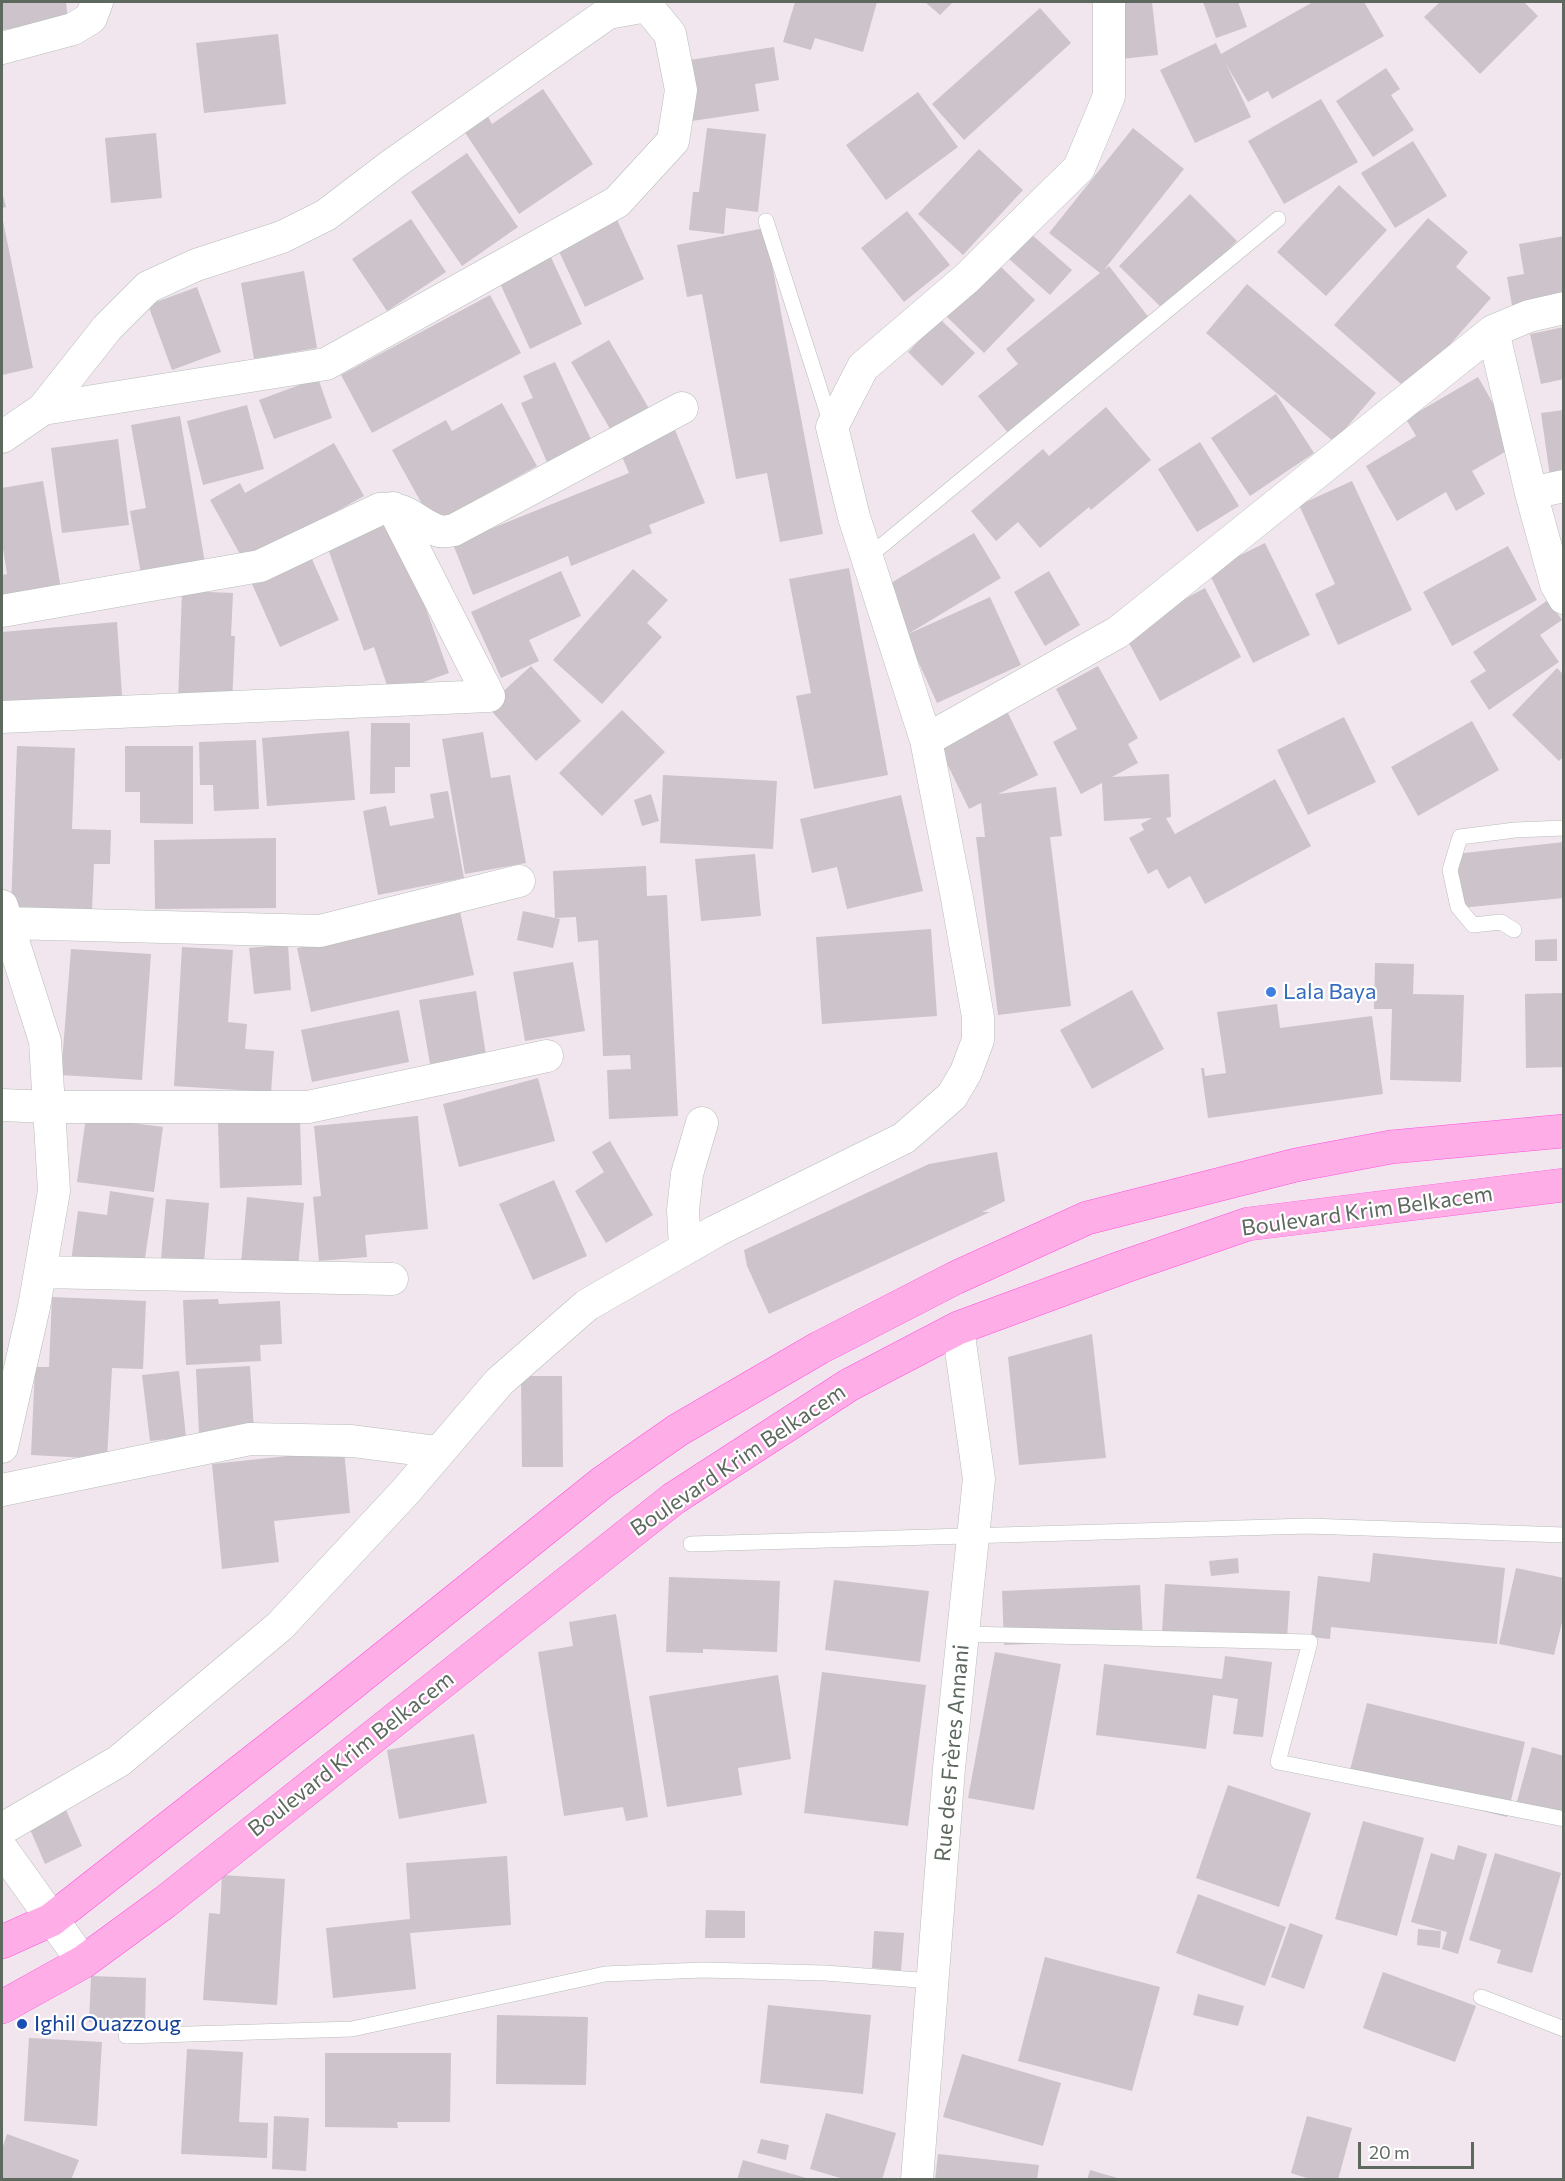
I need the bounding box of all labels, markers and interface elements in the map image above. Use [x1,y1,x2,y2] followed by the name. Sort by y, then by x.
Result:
[1283,979,1377,1005] place label: Lala Baya
[1264,985,1278,999] marker: Lala Baya
[1240,1180,1494,1242] street label: Boulevard Krim Belkacem
[626,1378,850,1542] street label: Boulevard Krim Belkacem
[929,1643,975,1863] street label: Rue des Frères Annani
[243,1666,459,1842] street label: Boulevard Krim Belkacem
[34,2011,181,2037] place label: Ighil Ouazzoug
[15,2017,29,2031] marker: Ighil Ouazzoug
[1361,2130,1476,2168] scale bar
[1369,2141,1410,2163] text: 20 m

